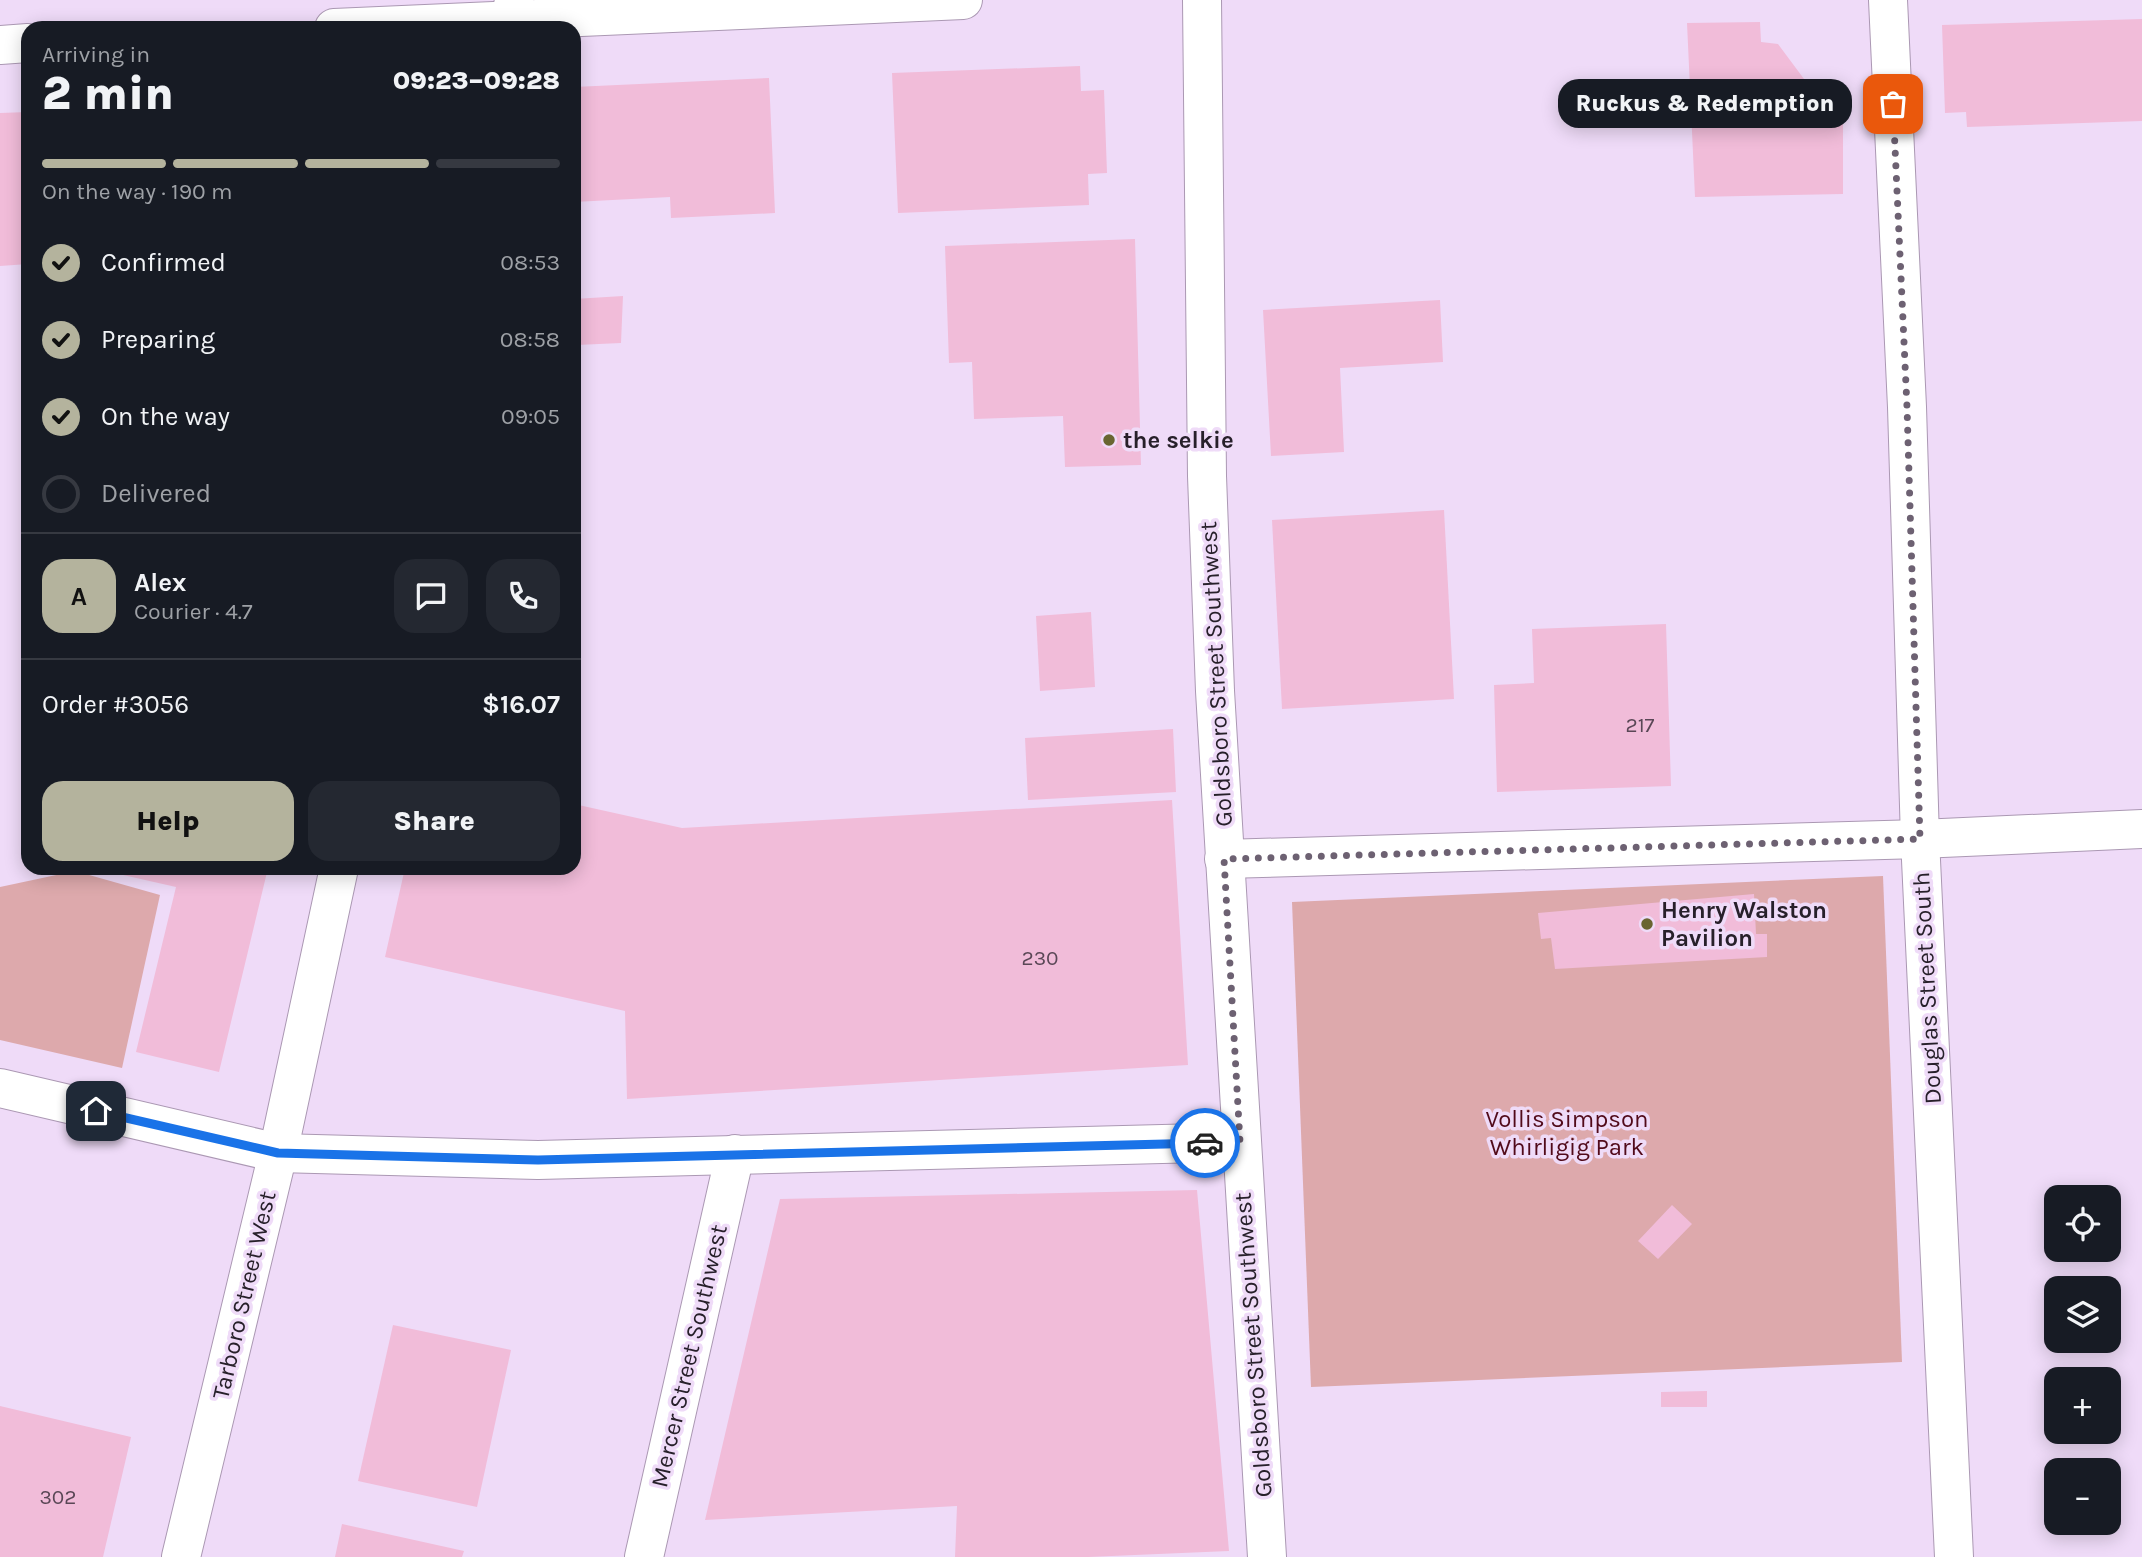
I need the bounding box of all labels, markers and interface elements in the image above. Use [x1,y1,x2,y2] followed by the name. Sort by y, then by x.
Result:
[42,41,150,68] text: Arriving in
[393,65,560,96] text: 09:23–09:28
[42,67,174,121] text: 2 min
[1863,74,1923,134] pin
[1557,80,1851,128] callout: Ruckus & Redemption
[1874,85,1912,123] icon: bag
[1576,90,1834,117] text: Ruckus & Redemption
[42,178,233,205] text: On the way · 190 m
[42,244,80,282] icon: check
[101,247,226,278] text: Confirmed
[500,249,560,276] text: 08:53
[42,321,80,359] icon: check
[101,324,215,355] text: Preparing
[500,326,560,353] text: 08:58
[42,398,80,436] icon: check
[101,401,230,432] text: On the way
[501,403,560,430] text: 09:05
[1123,426,1234,454] place label: the selkie
[1101,432,1117,448] marker: the selkie
[101,478,211,509] text: Delivered
[1194,521,1238,827] street label: Goldsboro Street Southwest
[394,559,468,633] button: chat
[486,559,560,633] button: phone
[134,567,186,598] text: Alex
[71,581,87,612] text: A
[134,598,253,625] text: Courier · 4.7
[42,689,189,720] text: Order #3056
[482,689,560,720] text: $16.07
[1626,713,1655,737] house number: 217
[42,781,294,861] button: Help
[308,781,560,861] button: Share
[1907,871,1947,1105] street label: Douglas Street South
[1661,896,1827,952] place label: Henry Walston Pavilion
[1639,916,1655,932] marker: Henry Walston Pavilion
[1021,946,1059,970] house number: 230
[66,1081,126,1141] pin
[77,1092,115,1130] icon: home
[1485,1105,1649,1161] park label: Vollis Simpson Whirligig Park
[1170,1108,1240,1178] courier
[1186,1124,1224,1162] icon: car
[2044,1185,2121,1535] map controls
[2044,1185,2121,1262] button: locate
[206,1188,282,1402] street label: Tarboro Street West
[1228,1192,1278,1498] street label: Goldsboro Street Southwest
[645,1222,733,1490] street label: Mercer Street Southwest
[2044,1276,2121,1353] button: layers
[2044,1367,2121,1444] button: +
[2044,1458,2121,1535] button: −
[39,1485,77,1509] house number: 302

